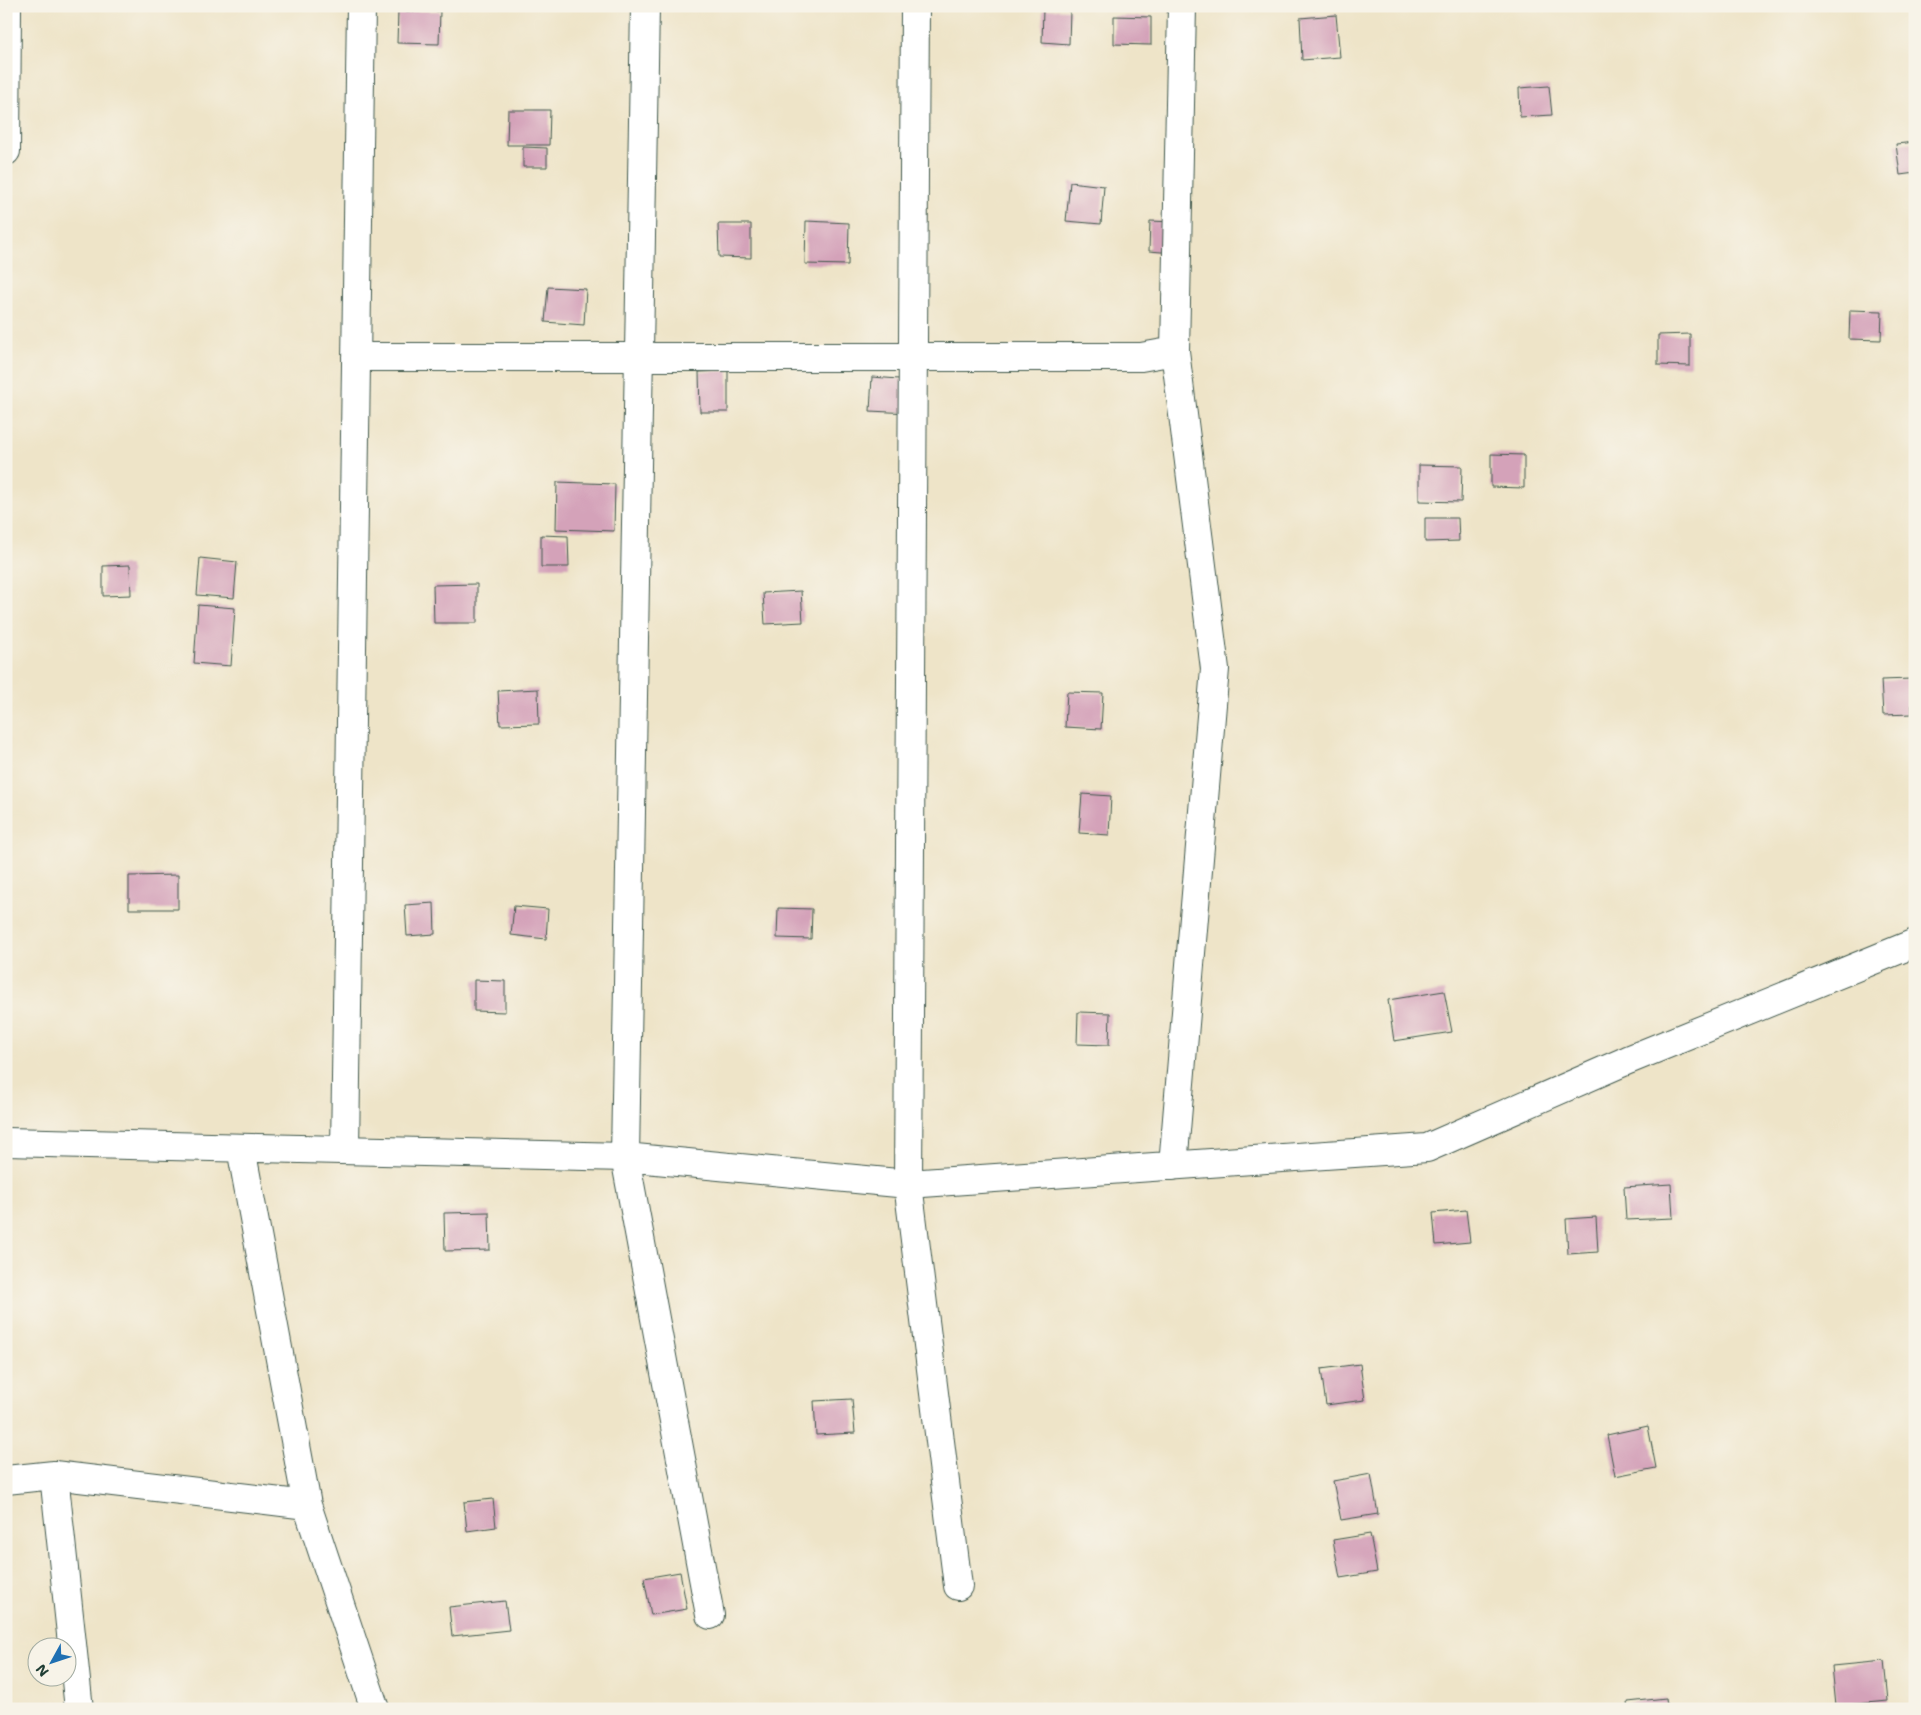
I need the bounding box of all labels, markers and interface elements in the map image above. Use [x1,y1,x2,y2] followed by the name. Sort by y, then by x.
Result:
[28,1638,78,1688] north arrow
[32,1660,53,1680] text: N

